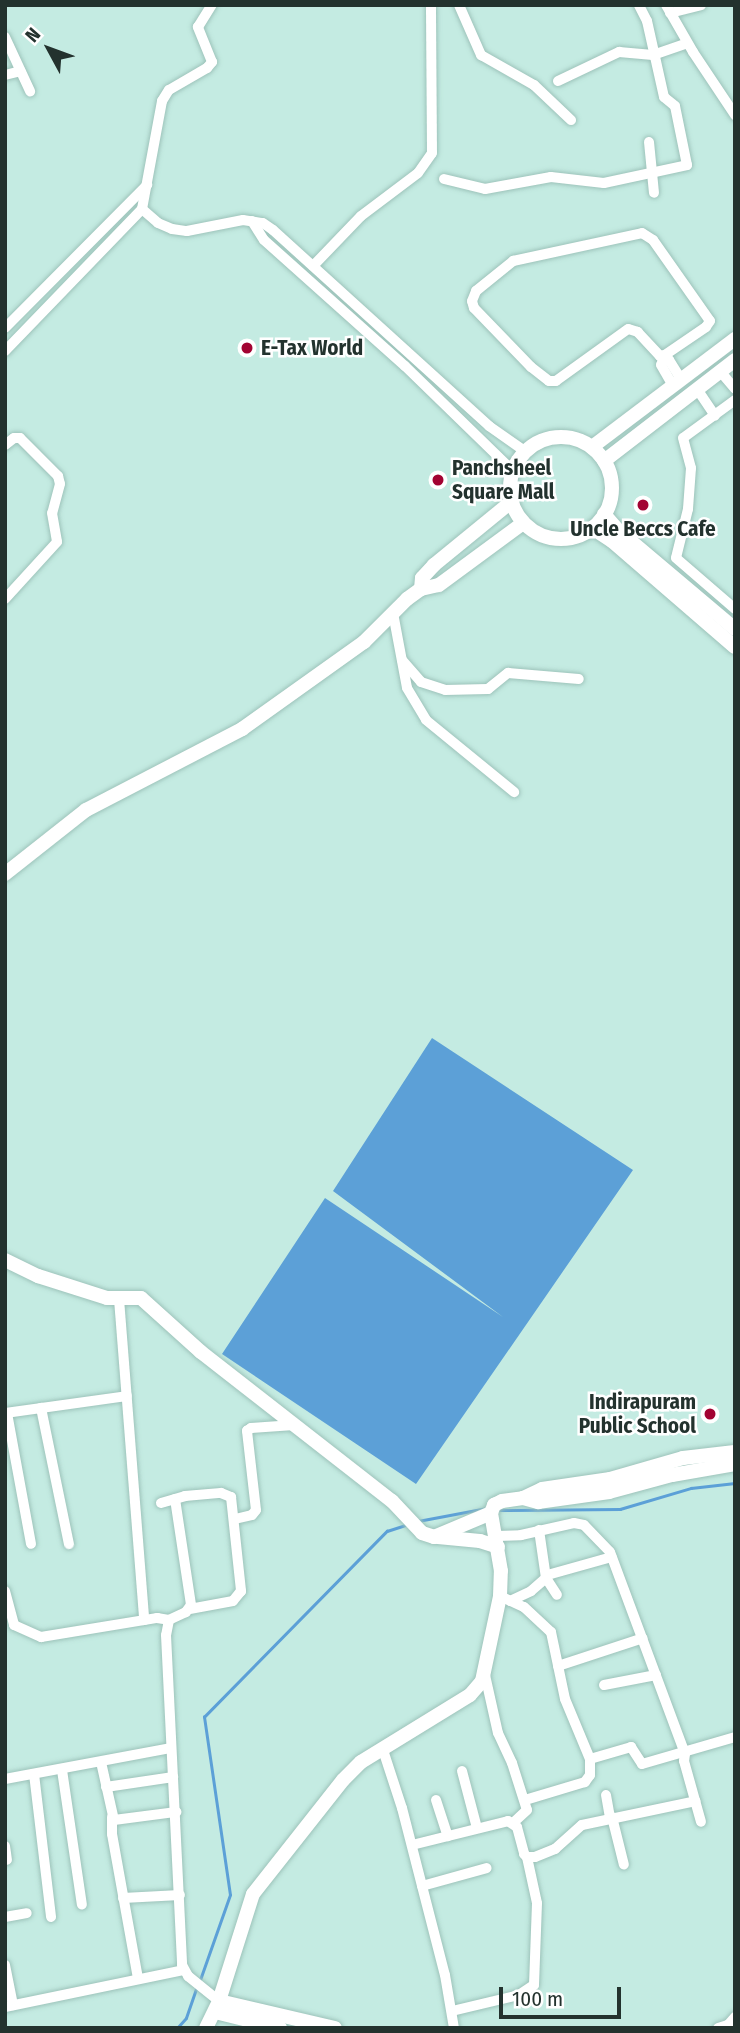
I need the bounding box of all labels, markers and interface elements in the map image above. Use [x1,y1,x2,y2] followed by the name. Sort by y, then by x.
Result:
[14,14,84,84] north arrow
[20,23,45,47] text: N
[261,335,363,361] place label: E-Tax World
[239,340,255,356] marker: E-Tax World
[452,455,555,505] place label: Panchsheel Square Mall
[430,472,446,488] marker: Panchsheel Square Mall
[635,497,651,513] marker: Uncle Beccs Cafe
[570,516,716,542] place label: Uncle Beccs Cafe
[579,1389,696,1439] place label: Indirapuram Public School
[702,1406,718,1422] marker: Indirapuram Public School
[502,1974,624,2018] scale bar
[512,1986,563,2012] text: 100 m

